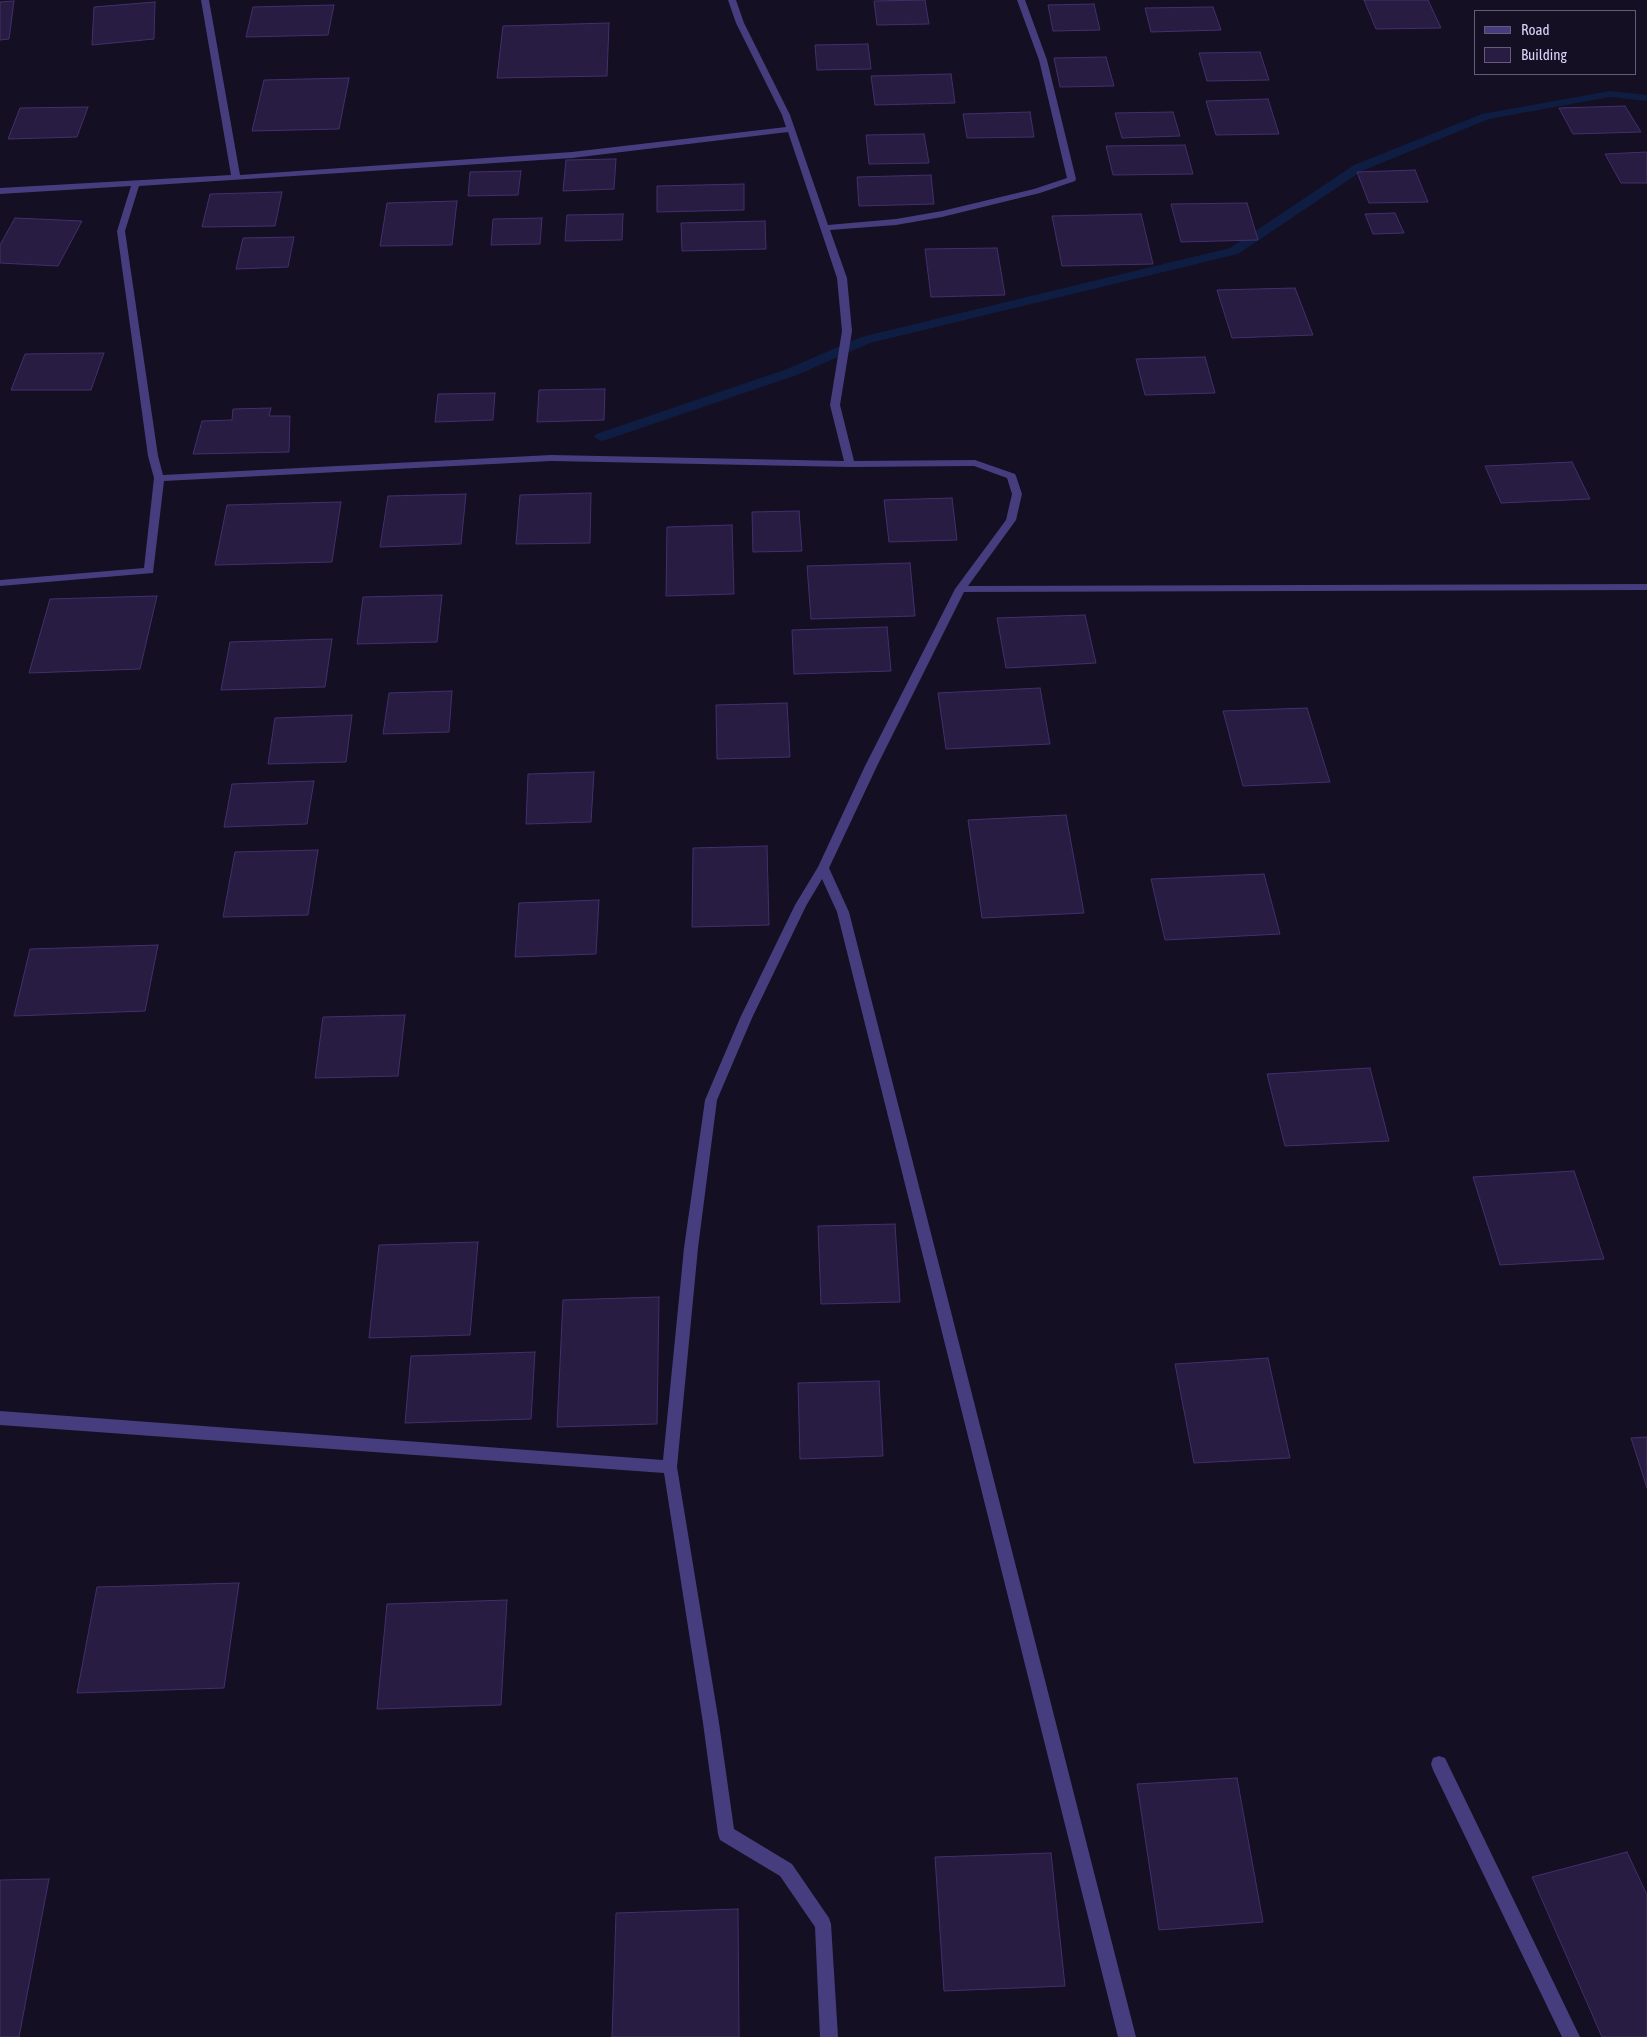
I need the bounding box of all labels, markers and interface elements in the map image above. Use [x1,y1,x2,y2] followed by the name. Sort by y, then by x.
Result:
[1474,10,1637,75] legend
[1521,21,1550,38] text: Road
[1521,46,1567,63] text: Building

